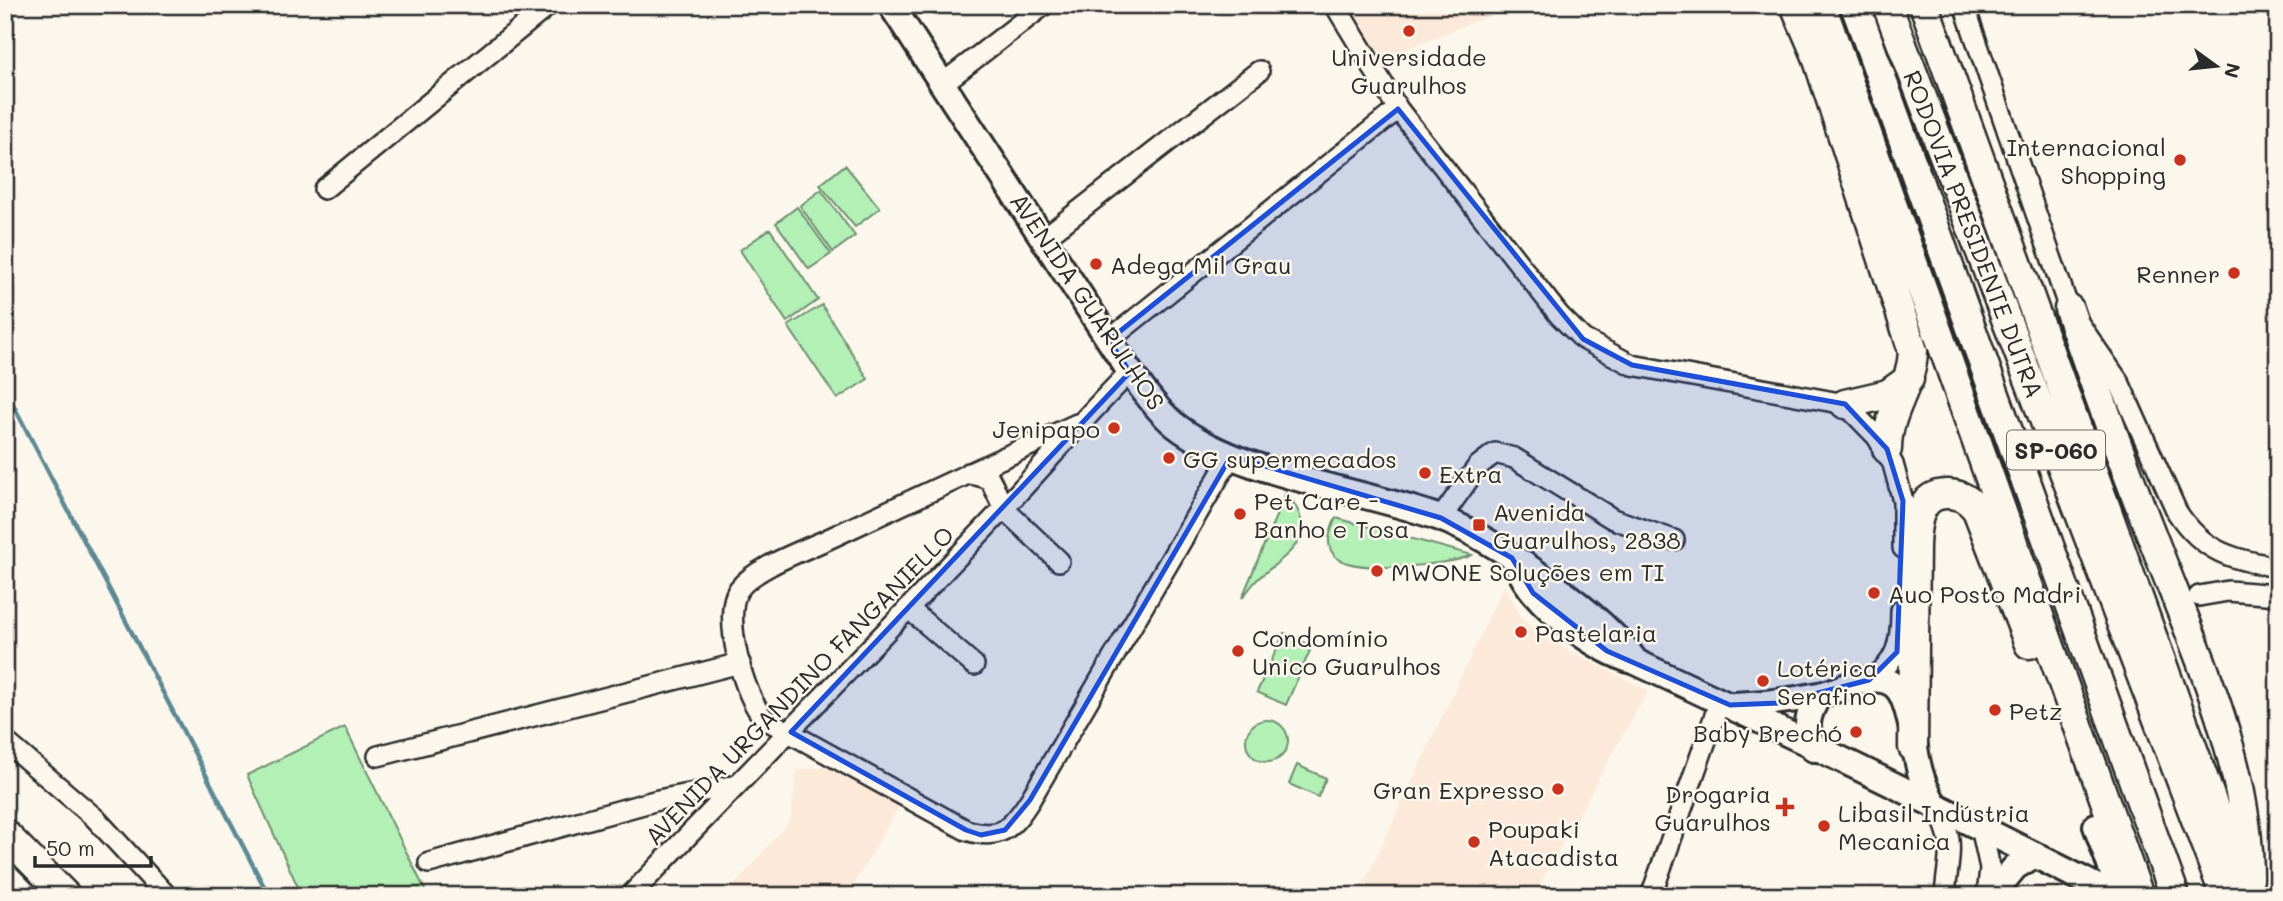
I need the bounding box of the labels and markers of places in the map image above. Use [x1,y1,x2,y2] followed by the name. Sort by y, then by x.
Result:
[1401,23,1417,39] marker: Universidade Guarulhos
[1331,41,1487,100] place label: Universidade Guarulhos
[2007,131,2166,190] place label: Internacional Shopping
[2172,152,2188,168] marker: Internacional Shopping
[1110,249,1291,280] place label: Adega Mil Grau
[1088,256,1104,272] marker: Adega Mil Grau
[2136,258,2220,289] place label: Renner
[2226,265,2242,281] marker: Renner
[993,413,1100,444] place label: Jenipapo
[1106,420,1122,436] marker: Jenipapo
[1183,443,1397,474] place label: GG supermecados
[1161,450,1177,466] marker: GG supermecados
[1439,458,1503,489] place label: Extra
[1417,465,1433,481] marker: Extra
[1254,485,1409,544] place label: Pet Care - Banho e Tosa
[1493,496,1681,555] place label: Avenida Guarulhos, 2838
[1232,506,1248,522] marker: Pet Care - Banho e Tosa
[1471,517,1487,533] marker: Avenida Guarulhos, 2838
[1391,556,1664,587] place label: MWONE Soluções em TI
[1369,563,1385,579] marker: MWONE Soluções em TI
[1888,578,2081,609] place label: Auo Posto Madri
[1866,585,1882,601] marker: Auo Posto Madri
[1535,617,1657,648] place label: Pastelaria
[1252,622,1441,681] place label: Condomínio Unico Guarulhos
[1513,624,1529,640] marker: Pastelaria
[1230,643,1246,659] marker: Condomínio Unico Guarulhos
[1777,652,1878,711] place label: Lotérica Serafino
[1755,673,1771,689] marker: Lotérica Serafino
[2009,695,2062,726] place label: Petz
[1987,702,2003,718] marker: Petz
[1693,717,1842,748] place label: Baby Brechó
[1848,724,1864,740] marker: Baby Brechó
[1373,774,1544,805] place label: Gran Expresso
[1655,778,1771,837] place label: Drogaria Guarulhos
[1550,781,1566,797] marker: Gran Expresso
[1838,797,2030,856] place label: Libasil Indústria Mecanica
[1777,799,1793,815] marker: Drogaria Guarulhos
[1488,813,1619,872] place label: Poupaki Atacadista
[1816,818,1832,834] marker: Libasil Indústria Mecanica
[1466,834,1482,850] marker: Poupaki Atacadista

